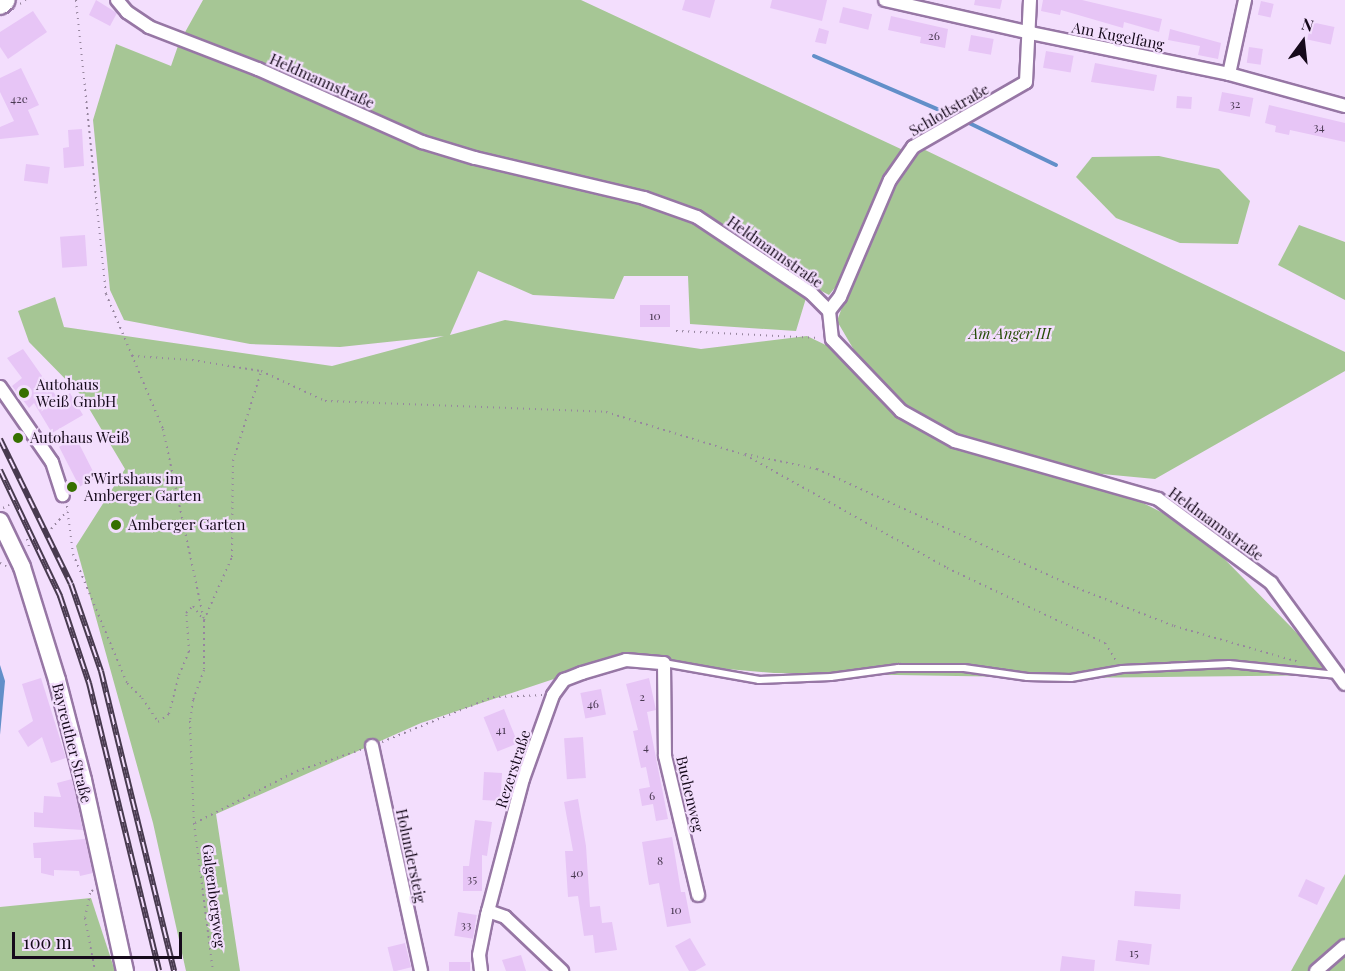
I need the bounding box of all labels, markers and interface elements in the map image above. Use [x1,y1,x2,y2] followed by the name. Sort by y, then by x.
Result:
[1273,12,1333,72] north arrow
[1299,12,1316,36] text: N
[1070,18,1166,54] street label: Am Kugelfang
[928,29,940,43] house number: 26
[267,50,377,112] street label: Heldmannstraße
[906,80,992,140] street label: Schlottstraße
[10,92,28,106] house number: 42e
[1229,97,1241,111] house number: 32
[1313,120,1325,134] house number: 34
[724,212,826,292] street label: Heldmannstraße
[649,309,661,323] house number: 10
[969,325,1051,343] park label: Am Anger III
[36,375,116,410] place label: Autohaus Weiß GmbH
[17,386,31,400] marker: Autohaus Weiß GmbH
[30,429,130,447] place label: Autohaus Weiß
[11,431,25,445] marker: Autohaus Weiß
[84,469,202,504] place label: s'Wirtshaus im Amberger Garten
[65,480,79,494] marker: s'Wirtshaus im Amberger Garten
[1165,484,1267,564] street label: Heldmannstraße
[128,516,246,534] place label: Amberger Garten
[109,518,123,532] marker: Amberger Garten
[48,681,96,805] street label: Bayreuther Straße
[639,690,645,704] house number: 2
[587,697,599,711] house number: 46
[496,723,506,737] house number: 41
[492,728,534,810] street label: Rezerstraße
[643,740,649,754] house number: 4
[673,754,707,834] street label: Buchenweg
[649,789,655,803] house number: 6
[392,807,430,905] street label: Holundersteig
[199,843,229,949] street label: Galgenbergweg
[657,854,663,868] house number: 8
[570,866,584,880] house number: 40
[467,872,477,886] house number: 35
[670,903,682,917] house number: 10
[461,918,471,932] house number: 33
[15,920,184,958] scale bar
[23,930,72,954] text: 100 m
[1129,946,1139,960] house number: 15

